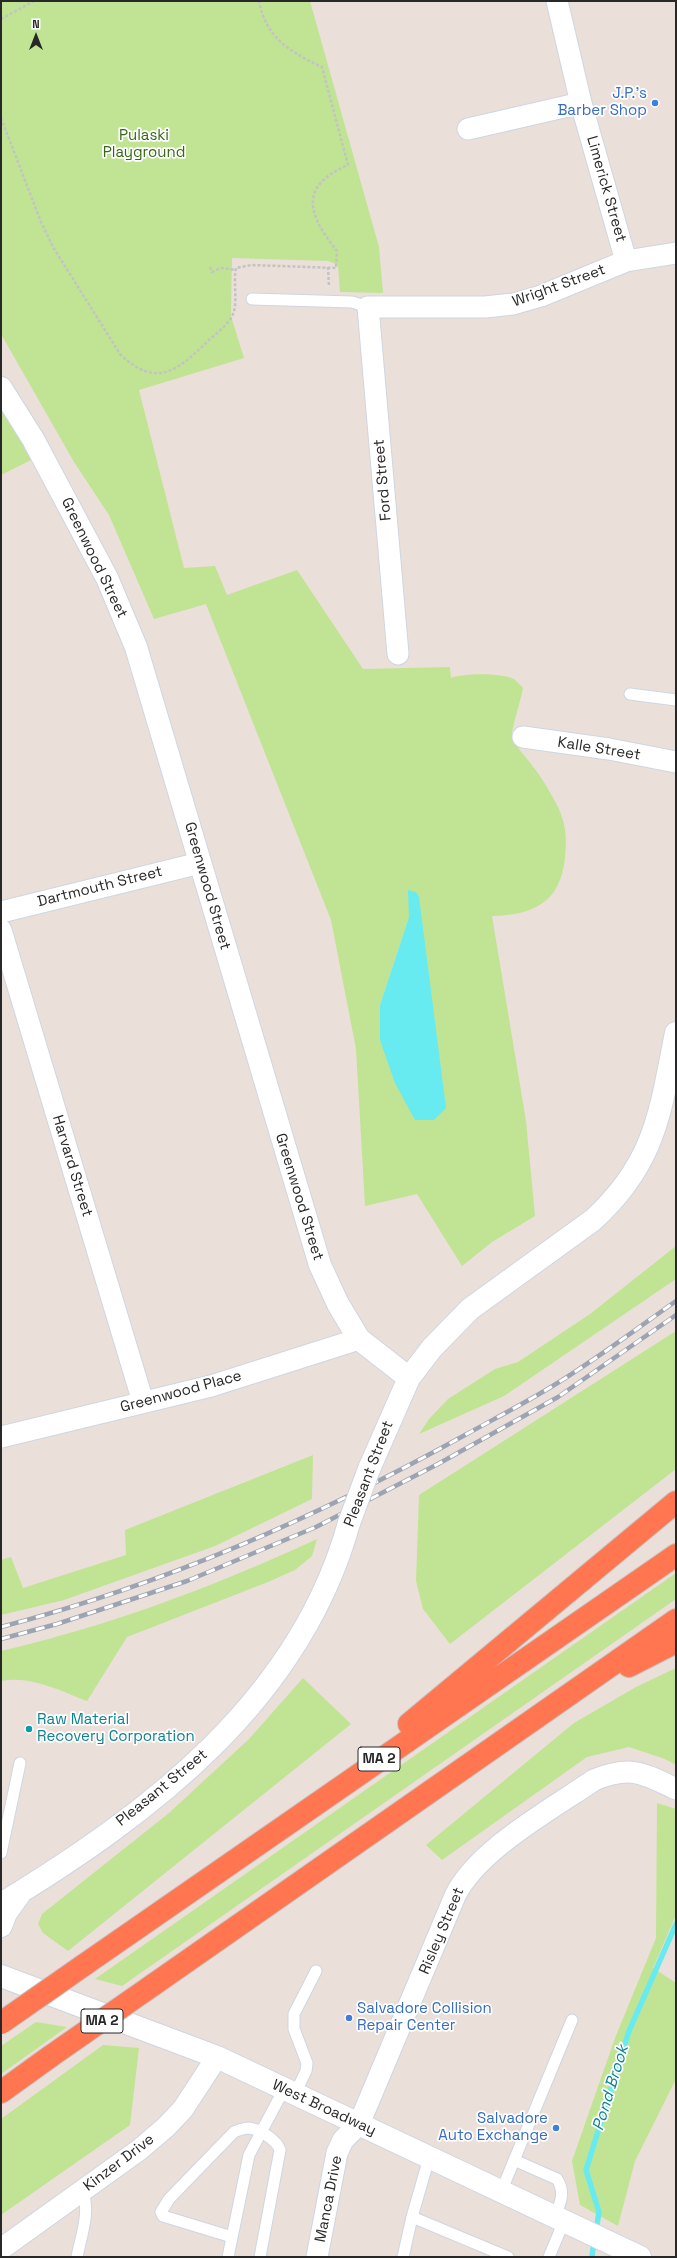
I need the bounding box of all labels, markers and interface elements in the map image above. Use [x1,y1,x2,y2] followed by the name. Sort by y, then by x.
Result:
[16,16,56,56] north arrow
[32,17,40,31] text: N
[557,85,647,120] place label: J.P.'s Barber Shop
[650,98,660,108] marker: J.P.'s Barber Shop
[103,127,185,162] park label: Pulaski Playground
[582,134,630,244] street label: Limerick Street
[510,261,608,311] street label: Wright Street
[370,438,396,522] street label: Ford Street
[57,495,131,621] street label: Greenwood Street
[556,734,642,764] street label: Kalle Street
[180,820,234,952] street label: Greenwood Street
[36,863,164,911] street label: Dartmouth Street
[48,1113,96,1219] street label: Harvard Street
[271,1131,327,1263] street label: Greenwood Street
[118,1367,244,1417] street label: Greenwood Place
[340,1418,398,1530] street label: Pleasant Street
[37,1711,195,1746] place label: Raw Material Recovery Corporation
[24,1724,34,1734] marker: Raw Material Recovery Corporation
[113,1746,211,1830] street label: Pleasant Street
[358,1747,400,1771] road number: MA 2
[416,1885,468,1977] street label: Risley Street
[357,2000,492,2035] place label: Salvadore Collision Repair Center
[81,2009,123,2033] road number: MA 2
[344,2013,354,2023] marker: Salvadore Collision Repair Center
[589,2043,633,2133] water label: Pond Brook
[269,2076,379,2140] street label: West Broadway
[438,2110,548,2145] place label: Salvadore Auto Exchange
[551,2123,561,2133] marker: Salvadore Auto Exchange
[80,2131,158,2195] street label: Kinzer Drive
[312,2154,346,2244] street label: Manca Drive

